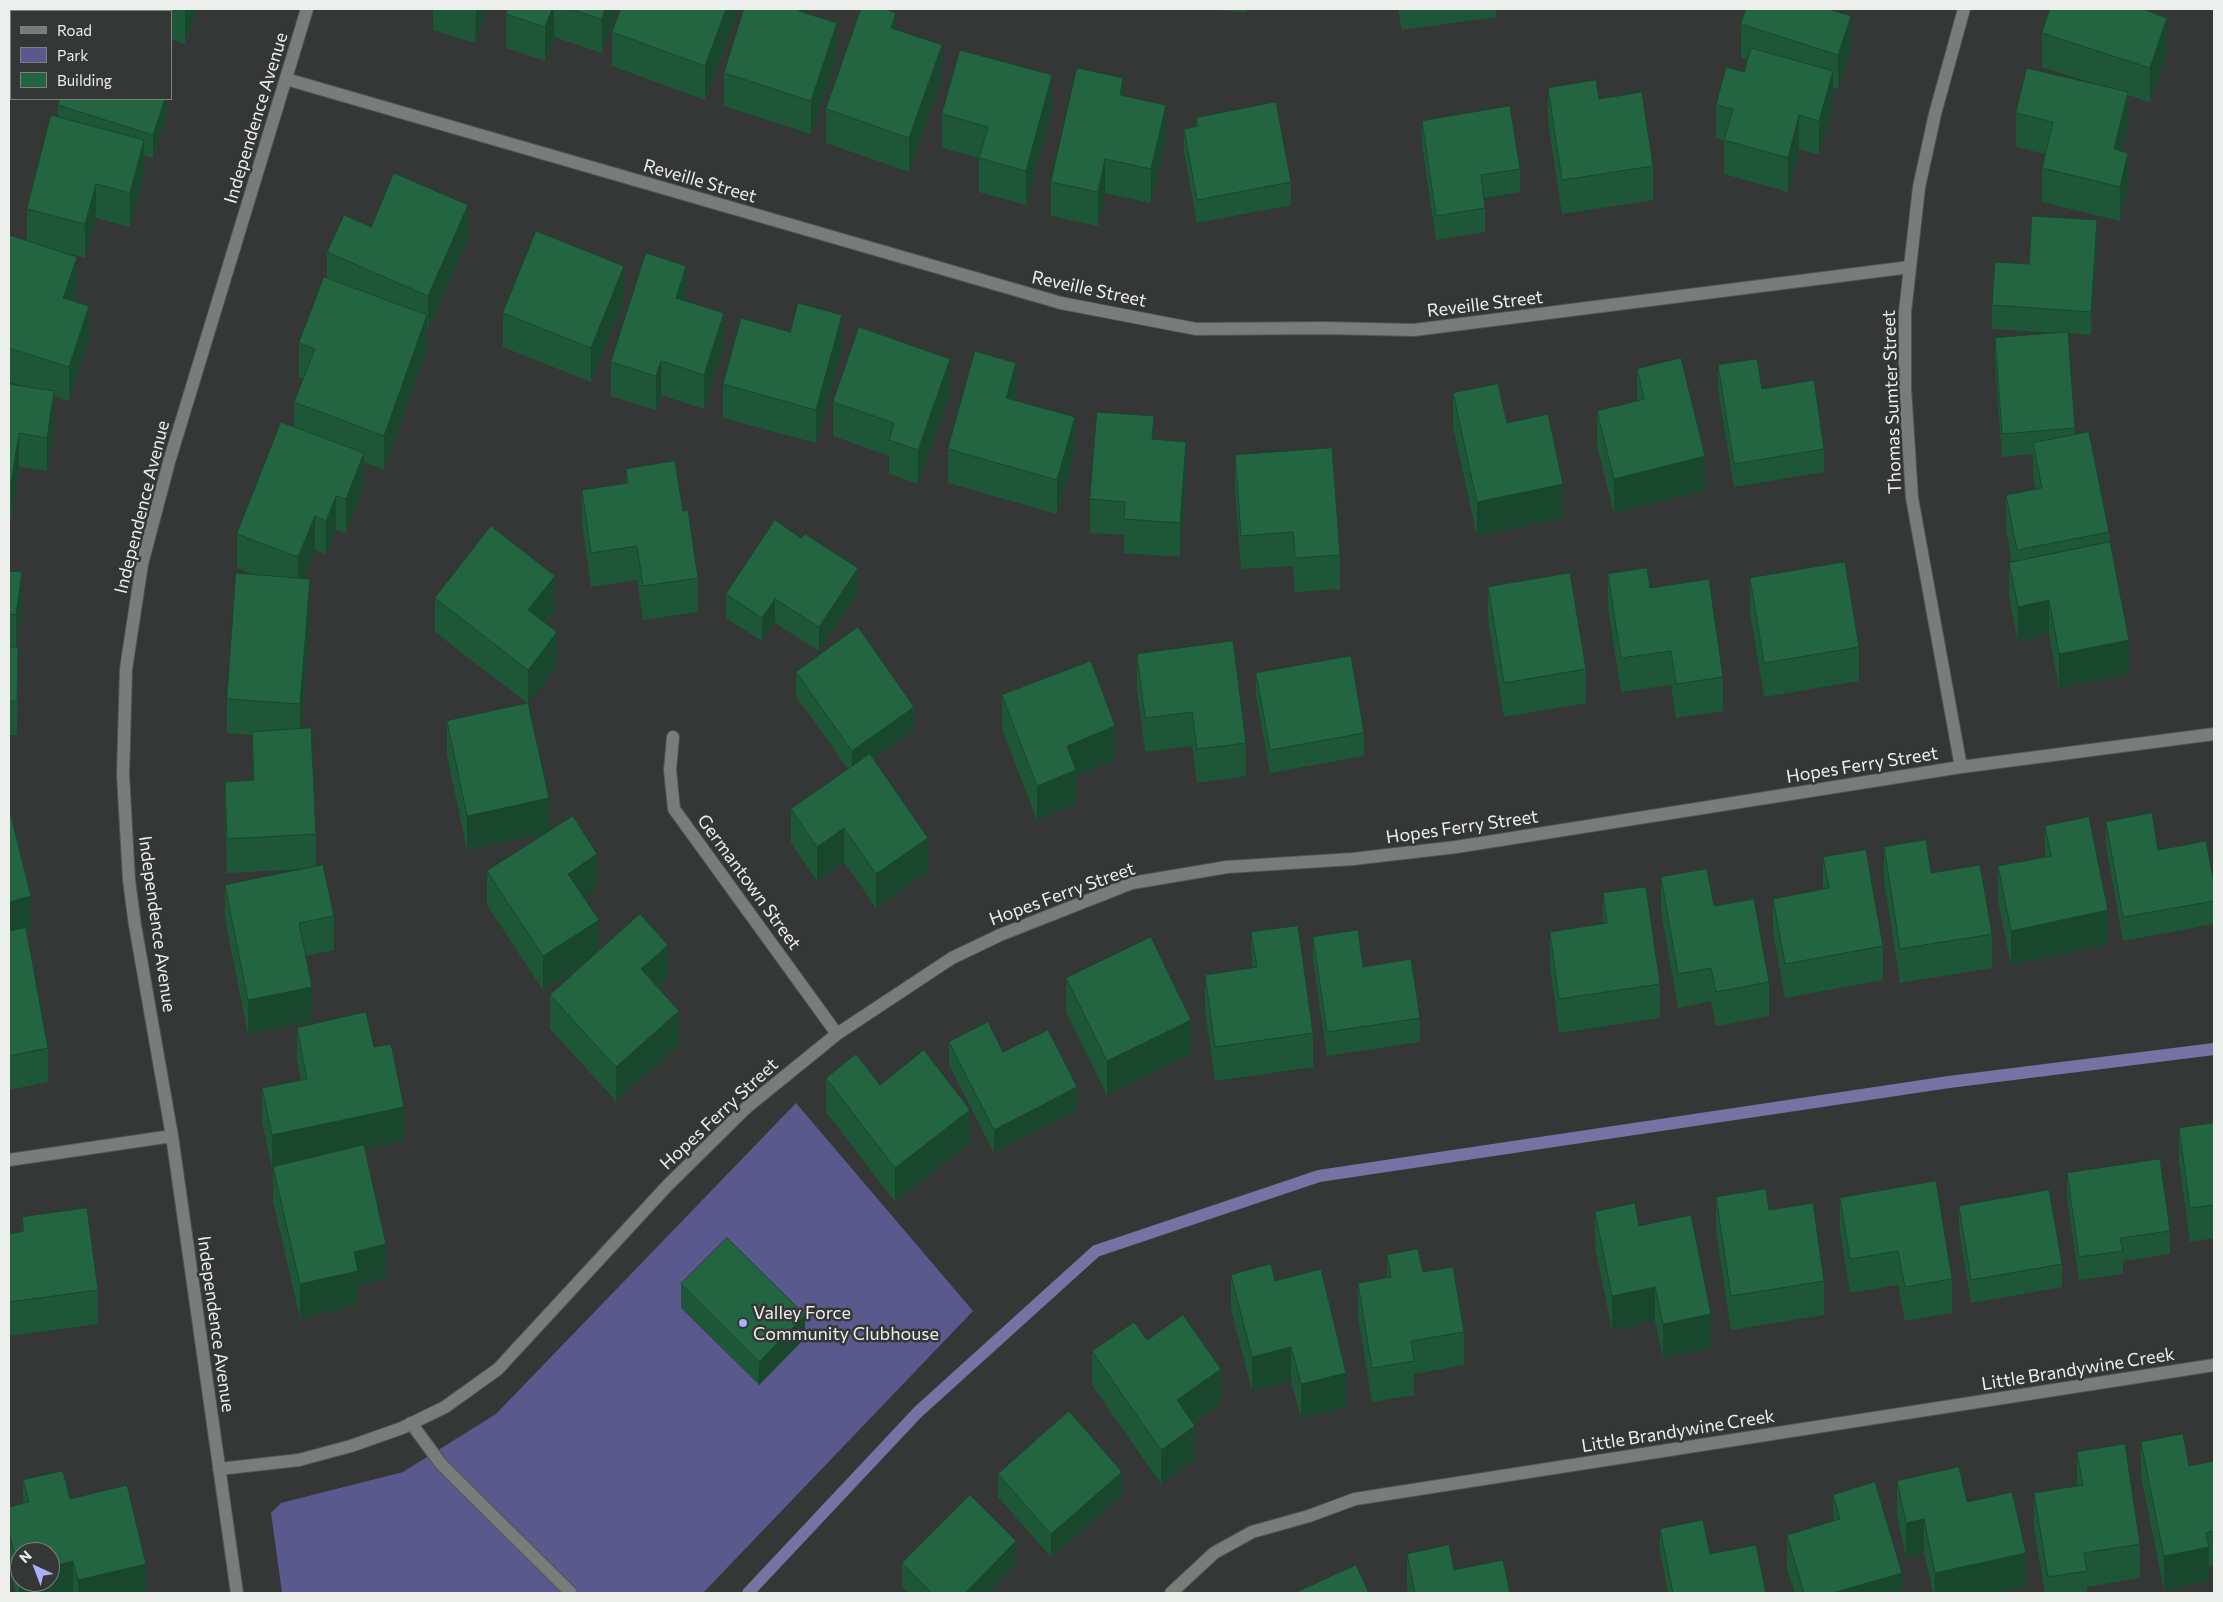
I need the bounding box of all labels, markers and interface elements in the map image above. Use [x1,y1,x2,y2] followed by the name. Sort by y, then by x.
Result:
[10,10,172,100] legend
[57,21,92,39] text: Road
[220,30,292,206] street label: Independence Avenue
[57,46,88,64] text: Park
[57,71,112,89] text: Building
[641,155,759,207] street label: Reveille Street
[1030,266,1148,312] street label: Reveille Street
[1426,286,1544,322] street label: Reveille Street
[1878,310,1906,494] street label: Thomas Sumter Street
[110,418,174,596] street label: Independence Avenue
[1785,742,1939,788] street label: Hopes Ferry Street
[1385,806,1539,848] street label: Hopes Ferry Street
[693,810,805,954] street label: Germantown Street
[134,834,180,1014] street label: Independence Avenue
[986,858,1138,930] street label: Hopes Ferry Street
[656,1054,782,1174] street label: Hopes Ferry Street
[193,1234,239,1414] street label: Independence Avenue
[753,1302,939,1345] place label: Valley Force Community Clubhouse
[737,1317,749,1329] marker: Valley Force Community Clubhouse
[1980,1343,2176,1395] street label: Little Brandywine Creek
[1580,1405,1776,1457] street label: Little Brandywine Creek
[10,1542,60,1592] north arrow
[15,1547,35,1566] text: N

